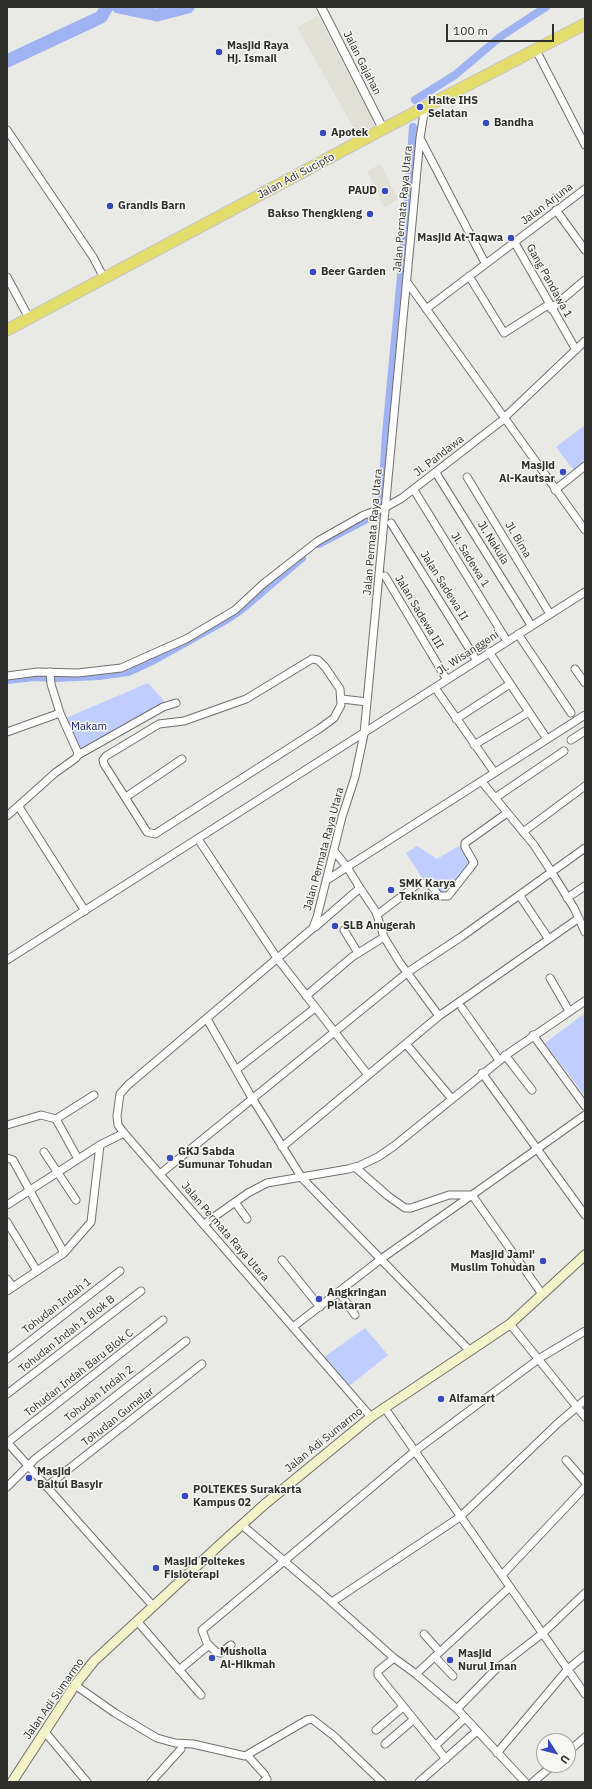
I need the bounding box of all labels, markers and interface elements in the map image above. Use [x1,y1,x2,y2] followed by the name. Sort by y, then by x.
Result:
[448,16,556,42] scale bar
[453,23,488,38] text: 100 m
[340,29,384,97] street label: Jalan Gajahan
[227,39,289,65] place label: Masjid Raya Hj. Ismail
[214,47,224,57] marker: Masjid Raya Hj. Ismail
[428,94,478,120] place label: Halte IHS Selatan
[415,102,425,112] marker: Halte IHS Selatan
[494,116,534,130] place label: Bandha
[481,118,491,128] marker: Bandha
[331,126,368,140] place label: Apotek
[318,128,328,138] marker: Apotek
[391,145,415,273] street label: Jalan Permata Raya Utara
[255,150,337,202] street label: Jalan Adi Sucipto
[519,180,575,228] street label: Jalan Arjuna
[348,184,377,198] place label: PAUD
[380,186,390,196] marker: PAUD
[118,199,186,213] place label: Grandis Barn
[105,201,115,211] marker: Grandis Barn
[268,207,362,221] place label: Bakso Thengkleng
[365,209,375,219] marker: Bakso Thengkleng
[417,231,503,245] place label: Masjid At-Taqwa
[506,233,516,243] marker: Masjid At-Taqwa
[523,242,575,320] street label: Gang Pandawa 1
[321,265,386,279] place label: Beer Garden
[308,267,318,277] marker: Beer Garden
[412,433,466,479] street label: Jl. Pandawa
[499,459,555,485] place label: Masjid Al-Kautsar
[558,467,568,477] marker: Masjid Al-Kautsar
[361,468,385,596] street label: Jalan Permata Raya Utara
[474,519,512,567] street label: Jl. Nakula
[502,520,534,560] street label: Jl. Bima
[448,530,492,590] street label: Jl. Sadewa 1
[417,549,471,623] street label: Jalan Sadewa II
[392,573,446,651] street label: Jalan Sadewa III
[435,628,501,678] street label: Jl. Wisanggeni
[71,720,107,734] park label: Makam
[301,786,347,912] street label: Jalan Permata Raya Utara
[399,877,455,903] place label: SMK Karya Teknika
[386,885,396,895] marker: SMK Karya Teknika
[343,919,416,933] place label: SLB Anugerah
[330,921,340,931] marker: SLB Anugerah
[178,1145,272,1171] place label: GKJ Sabda Sumunar Tohudan
[165,1153,175,1163] marker: GKJ Sabda Sumunar Tohudan
[178,1180,272,1284] street label: Jalan Permata Raya Utara
[450,1248,535,1274] place label: Masjid Jami' Muslim Tohudan
[538,1256,548,1266] marker: Masjid Jami' Muslim Tohudan
[20,1275,94,1337] street label: Tohudan Indah 1
[327,1286,387,1312] place label: Angkringan Plataran
[16,1292,118,1376] street label: Tohudan Indah 1 Blok B
[314,1294,324,1304] marker: Angkringan Plataran
[22,1326,136,1420] street label: Tohudan Indah Baru Blok C
[62,1363,136,1425] street label: Tohudan Indah 2
[79,1385,157,1449] street label: Tohudan Gumelar
[449,1392,495,1406] place label: Alfamart
[436,1394,446,1404] marker: Alfamart
[283,1405,365,1475] street label: Jalan Adi Sumarmo
[37,1465,103,1491] place label: Masjid Baitul Basyir
[24,1473,34,1483] marker: Masjid Baitul Basyir
[193,1483,302,1509] place label: POLTEKES Surakarta Kampus 02
[180,1491,190,1501] marker: POLTEKES Surakarta Kampus 02
[164,1555,245,1581] place label: Masjid Poltekes Fisioterapi
[151,1563,161,1573] marker: Masjid Poltekes Fisioterapi
[220,1645,275,1671] place label: Musholla Al-Hikmah
[458,1647,517,1673] place label: Masjid Nurul Iman
[207,1653,217,1663] marker: Musholla Al-Hikmah
[445,1655,455,1665] marker: Masjid Nurul Iman
[21,1656,87,1742] street label: Jalan Adi Sumarmo
[536,1733,576,1773] north arrow
[557,1752,573,1767] text: U

